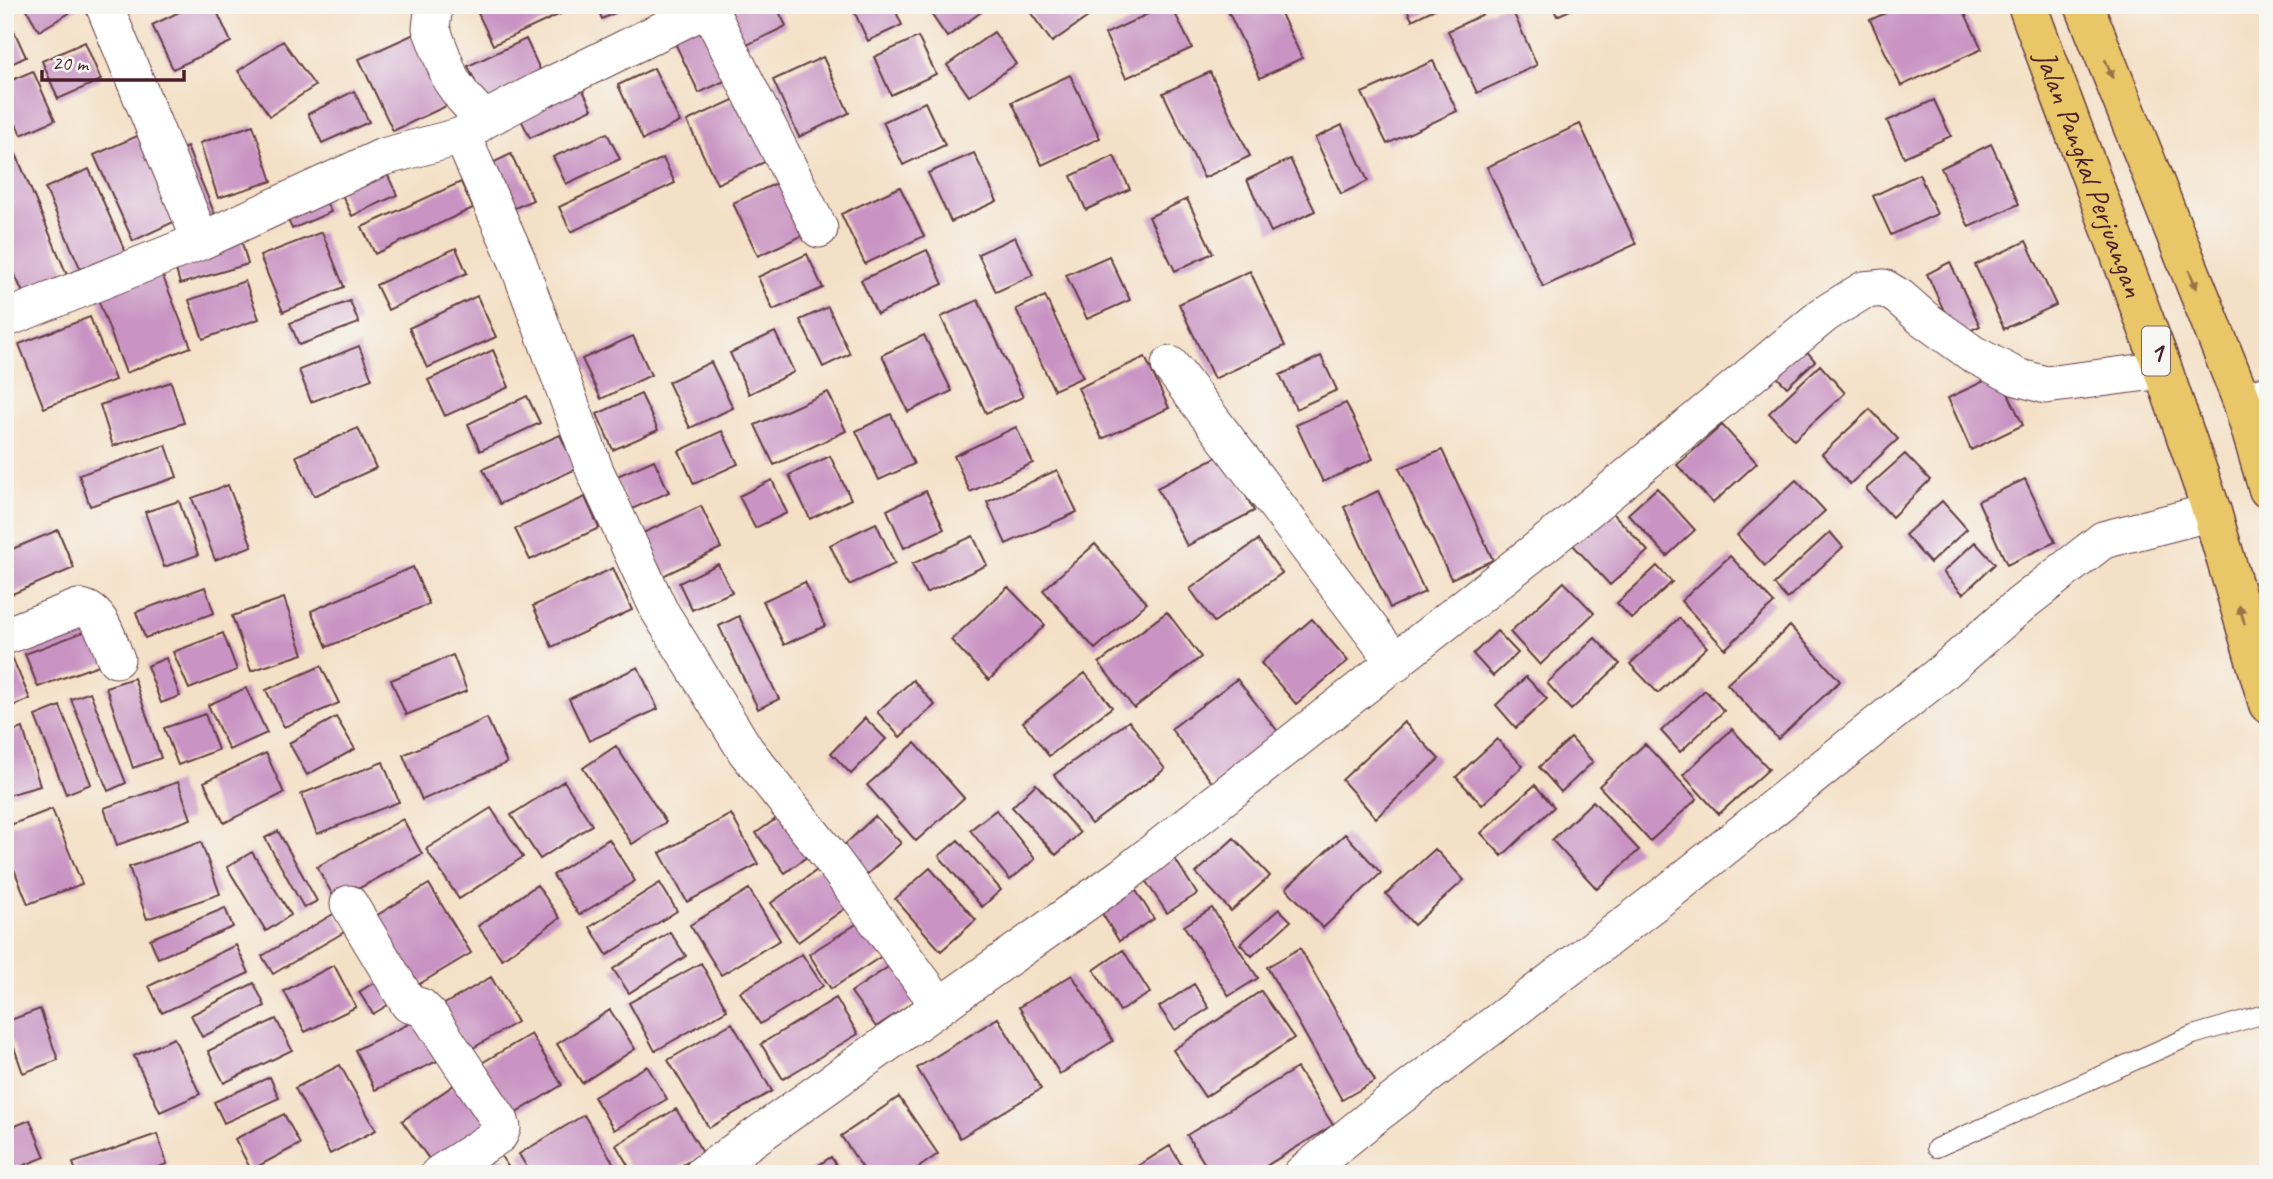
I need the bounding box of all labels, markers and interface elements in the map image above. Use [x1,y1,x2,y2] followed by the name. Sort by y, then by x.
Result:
[42,38,184,82] scale bar
[2026,43,2153,303] street label: Jalan Pangkal Perjuangan
[52,50,90,76] text: 20 m
[2104,58,2115,79] one-way arrow
[2188,270,2199,291] one-way arrow
[2142,326,2170,376] road number: 1
[2236,604,2246,625] one-way arrow

